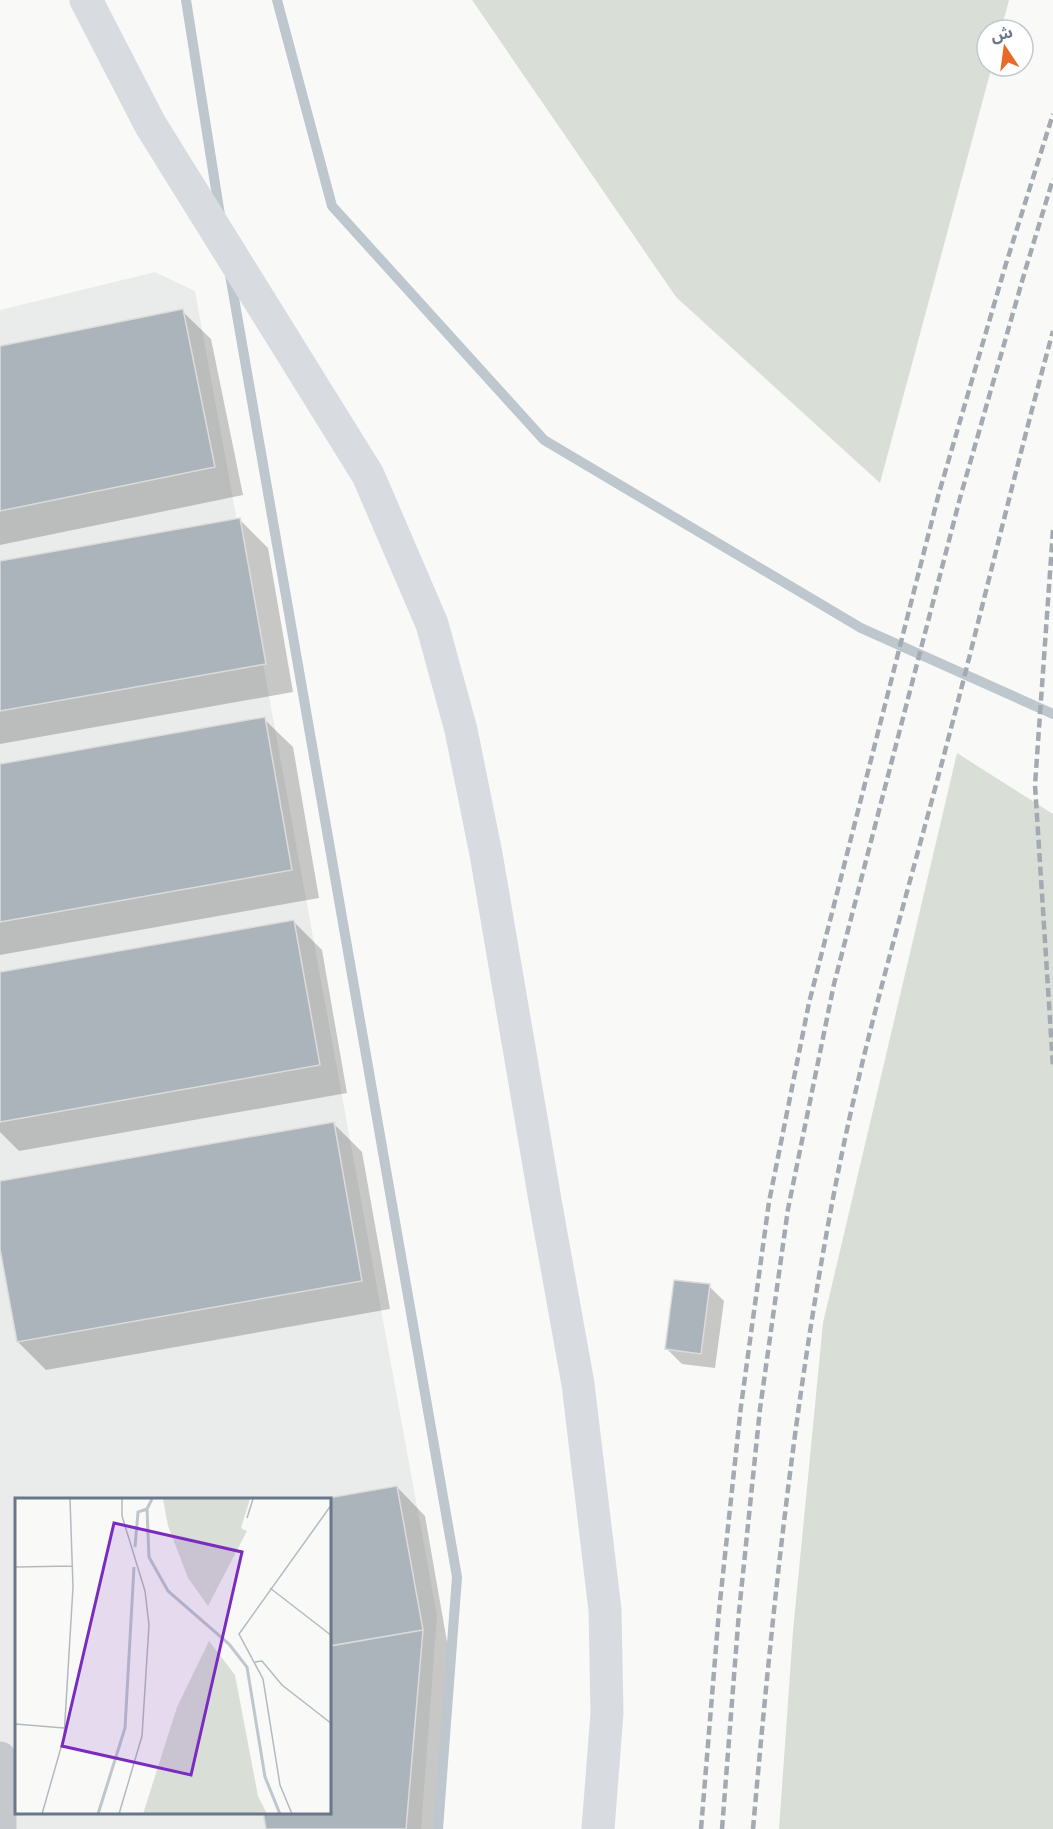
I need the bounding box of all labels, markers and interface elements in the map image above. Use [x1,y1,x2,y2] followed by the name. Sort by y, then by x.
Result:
[975,18,1035,78] north arrow
[988,20,1015,47] text: ش
[15,1498,332,1814] inset map

